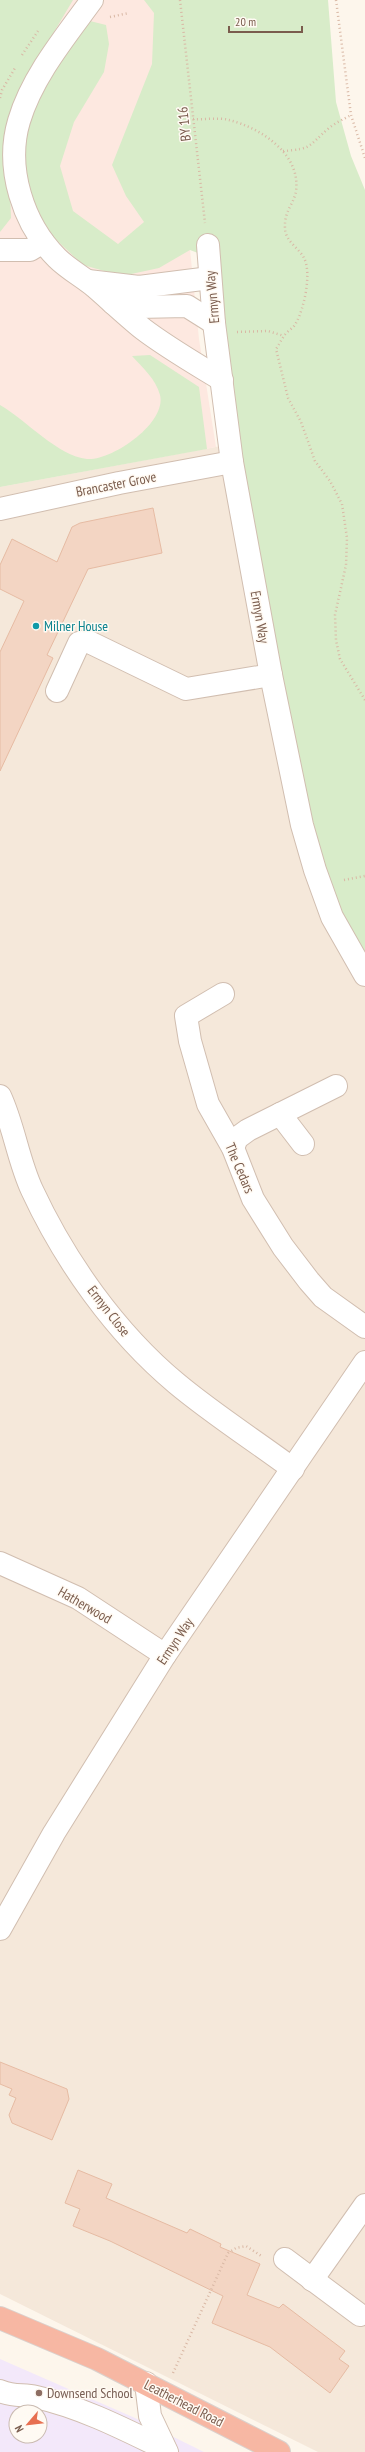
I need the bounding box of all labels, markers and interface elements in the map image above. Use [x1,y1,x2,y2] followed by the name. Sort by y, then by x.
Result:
[229,8,302,34] scale bar
[235,14,256,29] text: 20 m
[173,106,195,142] street label: BY 116
[201,269,223,324] street label: Ermyn Way
[74,467,158,501] street label: Brancaster Grove
[247,589,274,645] street label: Ermyn Way
[44,617,108,635] place label: Milner House
[31,621,41,631] marker: Milner House
[221,1140,259,1196] street label: The Cedars
[84,1282,135,1340] street label: Ermyn Close
[55,1582,115,1628] street label: Hatherwood
[153,1613,198,1668] street label: Ermyn Way
[141,2375,227,2431] street label: Leatherhead Road
[47,2384,134,2402] place label: Downsend School
[34,2388,44,2398] marker: Downsend School
[8,2404,48,2444] north arrow
[12,2423,27,2435] text: N

